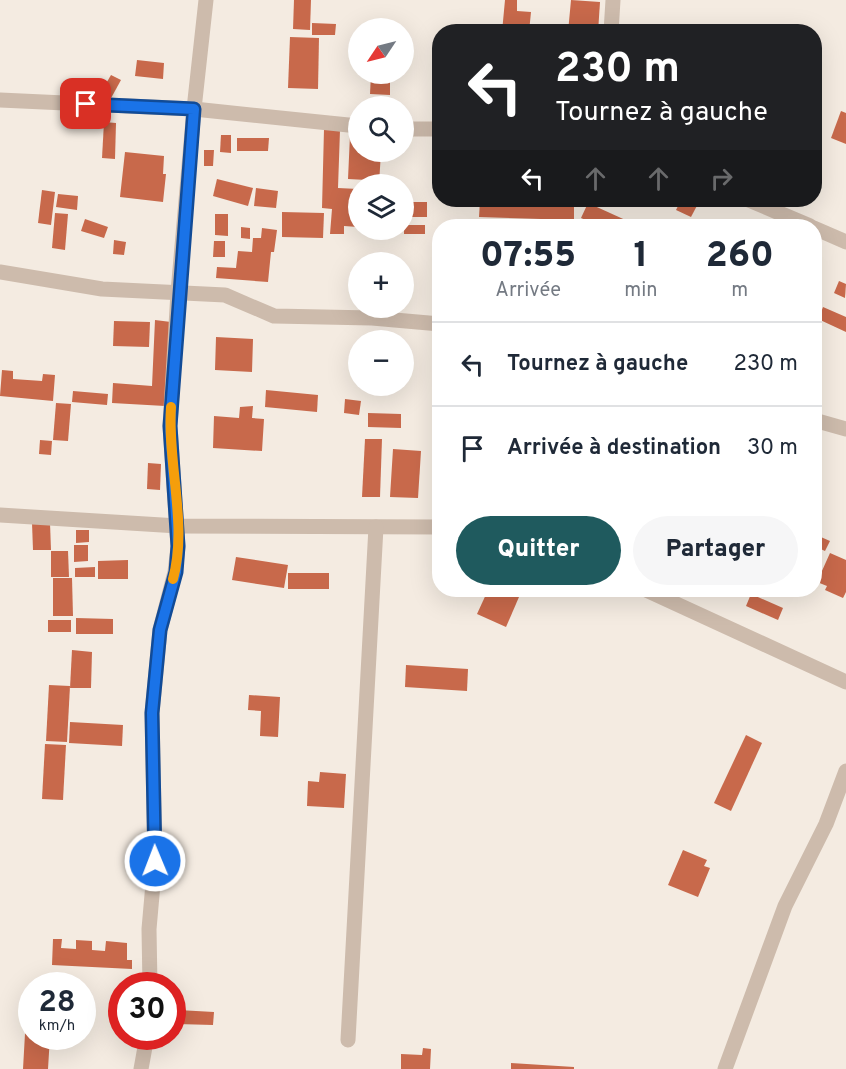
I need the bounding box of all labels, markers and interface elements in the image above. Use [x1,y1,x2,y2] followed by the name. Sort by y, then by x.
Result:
[348,18,414,84] north arrow
[348,18,414,396] map controls
[555,44,680,97] text: 230 m
[456,48,534,126] icon: left
[60,78,111,129] pin
[69,87,102,120] icon: arrive
[348,96,414,162] button: search
[555,96,768,130] text: Tournez à gauche
[516,162,549,195] icon: left
[579,162,612,195] icon: ahead
[642,162,675,195] icon: ahead
[705,162,738,195] icon: right
[348,174,414,240] button: layers
[480,234,576,280] text: 07:55
[634,234,648,280] text: 1
[706,234,774,280] text: 260
[348,252,414,318] button: +
[495,278,561,304] text: Arrivée
[624,278,658,304] text: min
[731,278,748,304] text: m
[348,330,414,396] button: −
[456,348,489,381] icon: left
[507,351,688,378] text: Tournez à gauche
[734,351,798,378] text: 230 m
[456,432,489,465] icon: arrive
[507,435,721,462] text: Arrivée à destination
[747,435,798,462] text: 30 m
[456,516,621,585] button: Quitter
[633,516,798,585] button: Partager
[123,829,187,893] position arrow
[108,972,186,1050] speed limit sign: 30
[38,985,76,1022] text: 28
[39,1017,75,1036] text: km/h

